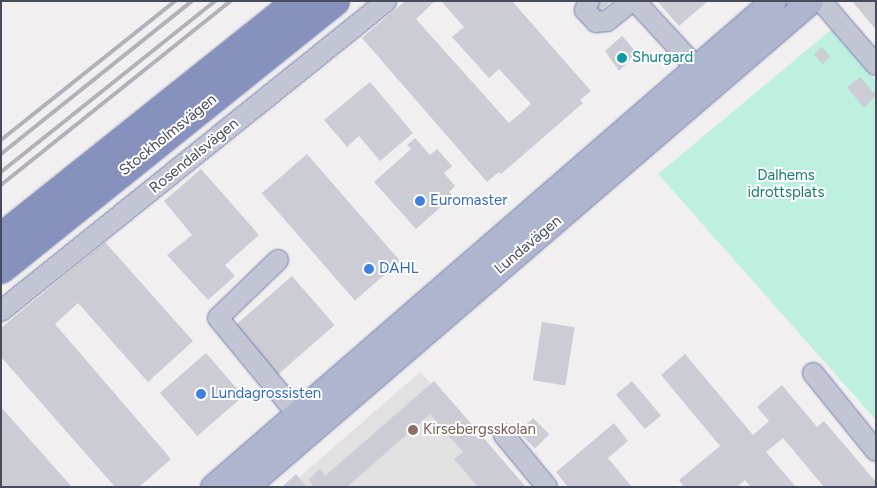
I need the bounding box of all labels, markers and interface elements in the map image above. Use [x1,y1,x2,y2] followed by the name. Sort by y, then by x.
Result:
[632,49,693,67] place label: Shurgard
[616,52,628,64] marker: Shurgard
[116,90,220,180] street label: Stockholmsvägen
[146,115,242,197] street label: Rosendalsvägen
[748,166,824,201] park label: Dalhems idrottsplats
[430,192,507,210] place label: Euromaster
[414,195,426,207] marker: Euromaster
[491,212,565,278] street label: Lundavägen
[379,260,419,278] place label: DAHL
[363,263,375,275] marker: DAHL
[211,385,321,403] place label: Lundagrossisten
[195,388,207,400] marker: Lundagrossisten
[423,421,536,439] place label: Kirsebergsskolan
[407,424,419,436] marker: Kirsebergsskolan

